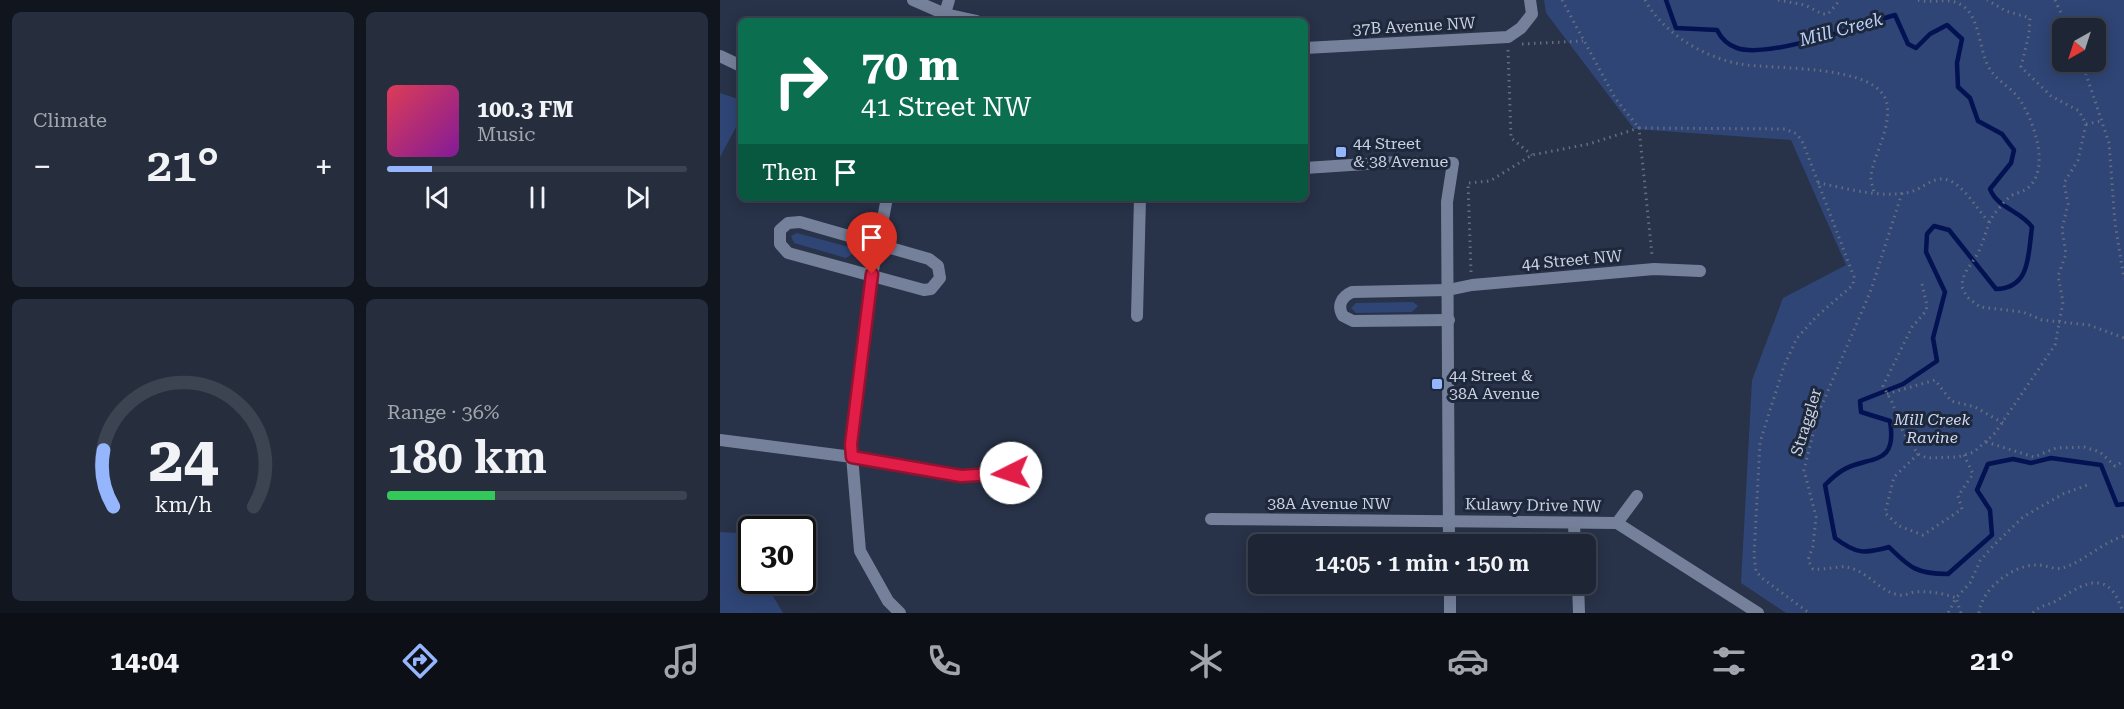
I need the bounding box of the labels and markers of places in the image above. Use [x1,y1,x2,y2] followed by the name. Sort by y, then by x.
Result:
[1353,134,1448,171] place label: 44 Street & 38 Avenue
[1334,145,1348,159] marker: 44 Street & 38 Avenue
[846,212,897,274] pin
[1449,366,1540,403] place label: 44 Street & 38A Avenue
[1430,377,1444,391] marker: 44 Street & 38A Avenue

